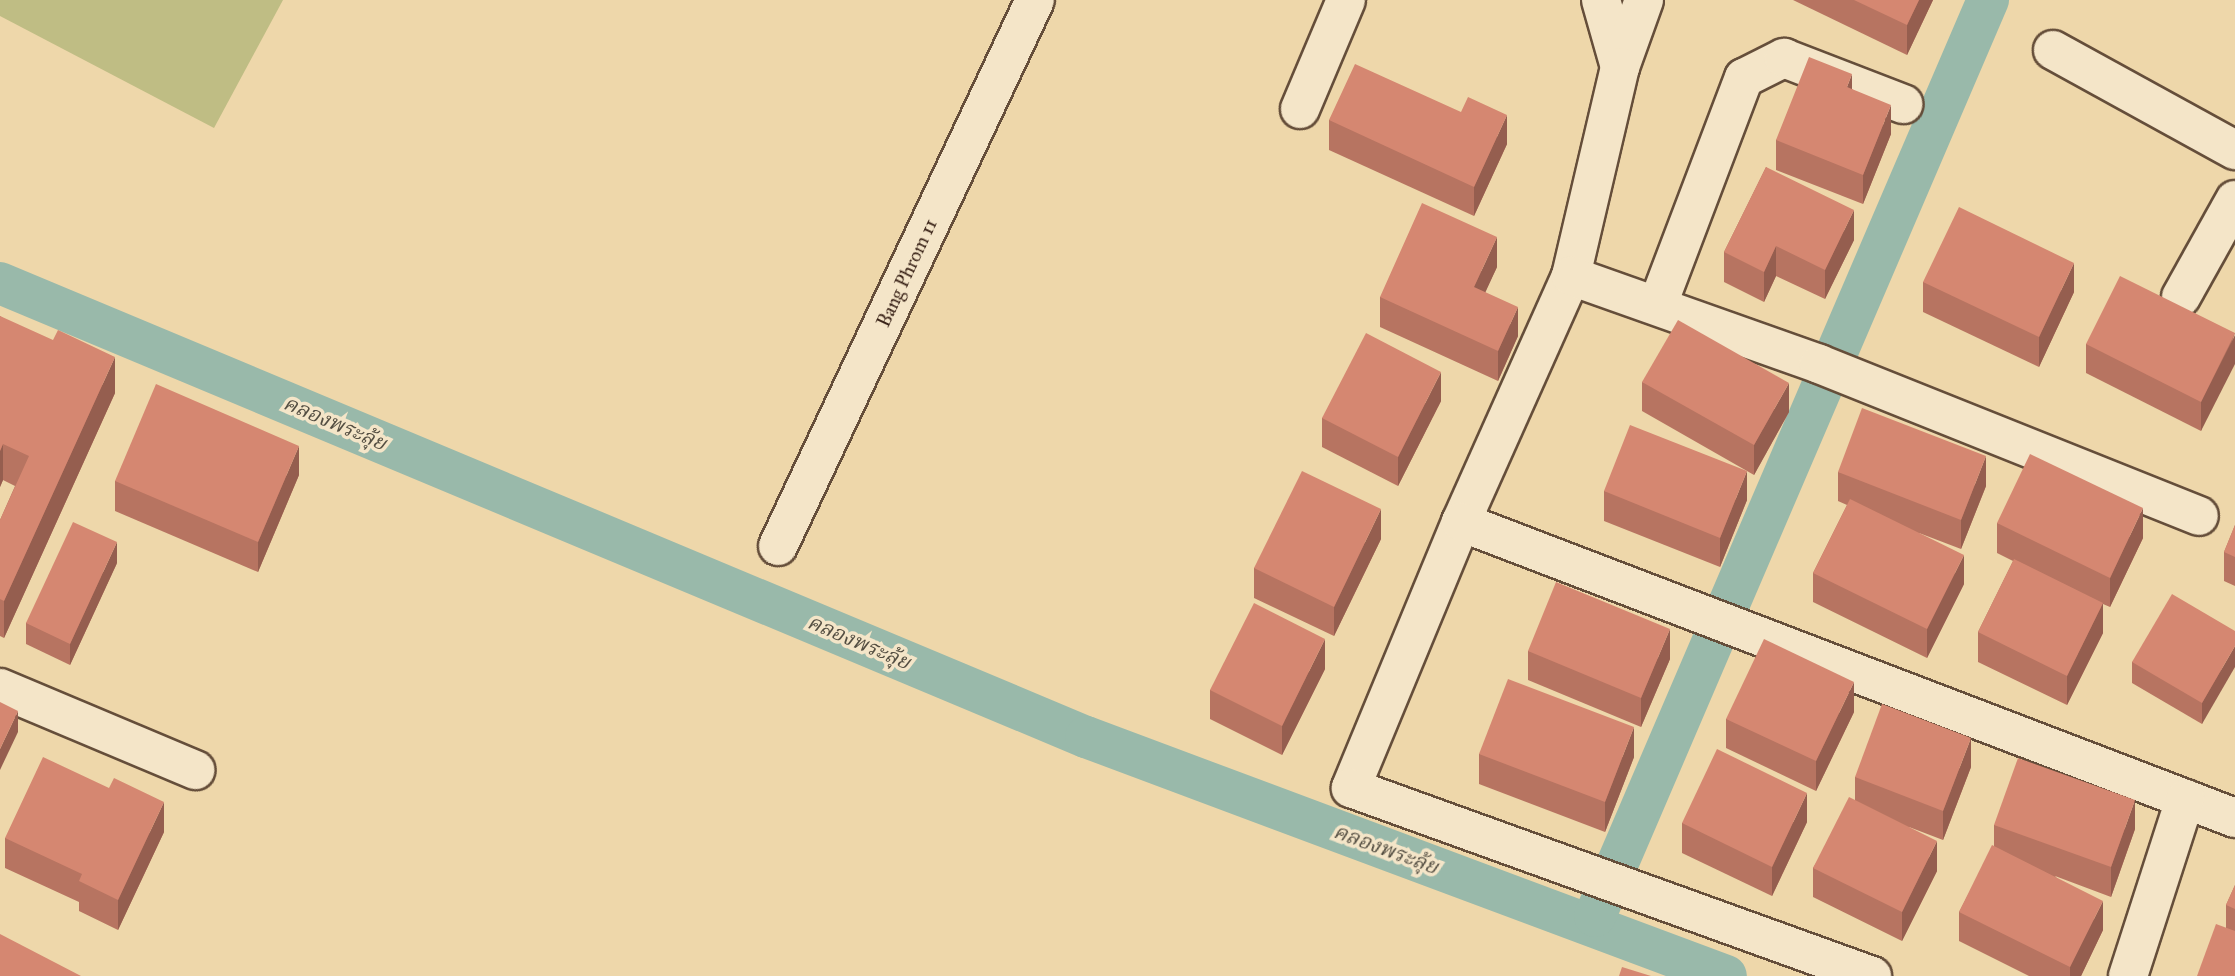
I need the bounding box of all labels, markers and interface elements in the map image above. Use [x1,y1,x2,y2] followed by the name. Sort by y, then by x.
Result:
[872,215,942,331] street label: Bang Phrom 11
[280,390,390,456] water label: คลองพระลุ้ย
[804,609,914,675] water label: คลองพระลุ้ย
[1330,818,1442,880] water label: คลองพระลุ้ย

